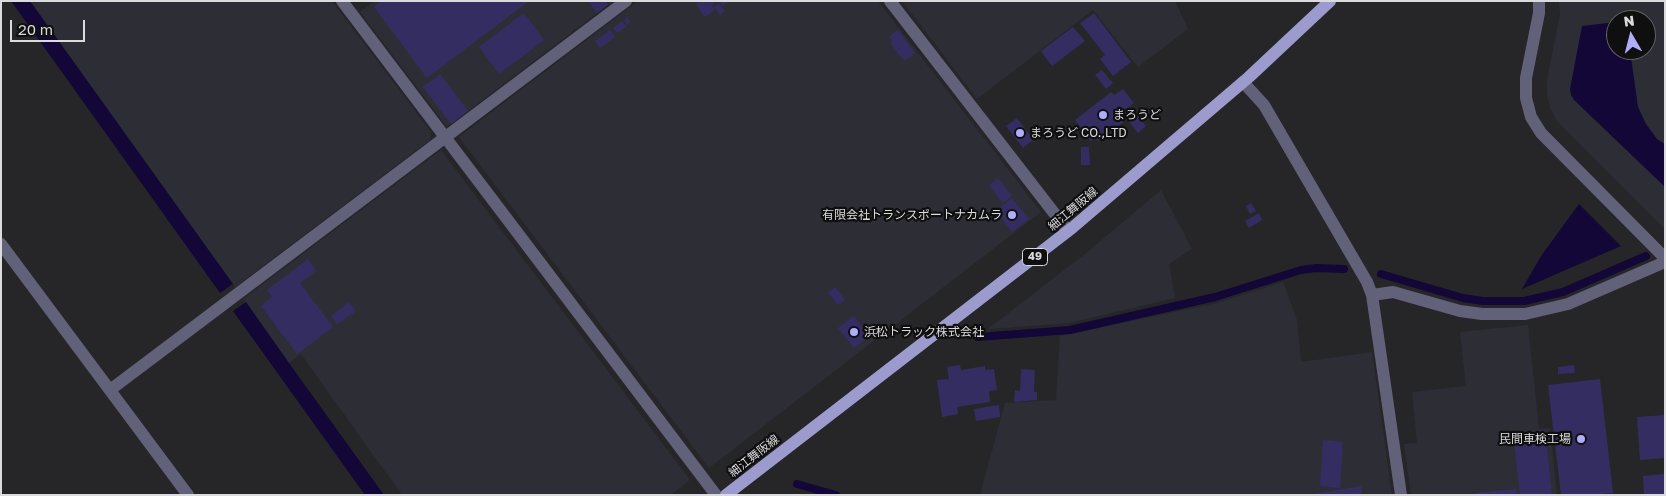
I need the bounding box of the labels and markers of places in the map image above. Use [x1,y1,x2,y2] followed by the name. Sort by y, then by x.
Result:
[1113,108,1161,122] place label: まろうど
[1097,109,1109,121] marker: まろうど
[1030,126,1127,140] place label: まろうど CO.,LTD
[1014,127,1026,139] marker: まろうど CO.,LTD
[822,208,1002,222] place label: 有限会社トランスポートナカムラ
[1006,209,1018,221] marker: 有限会社トランスポートナカムラ
[864,325,984,339] place label: 浜松トラック株式会社
[848,326,860,338] marker: 浜松トラック株式会社
[1499,432,1571,446] place label: 民間車検工場
[1575,433,1587,445] marker: 民間車検工場

